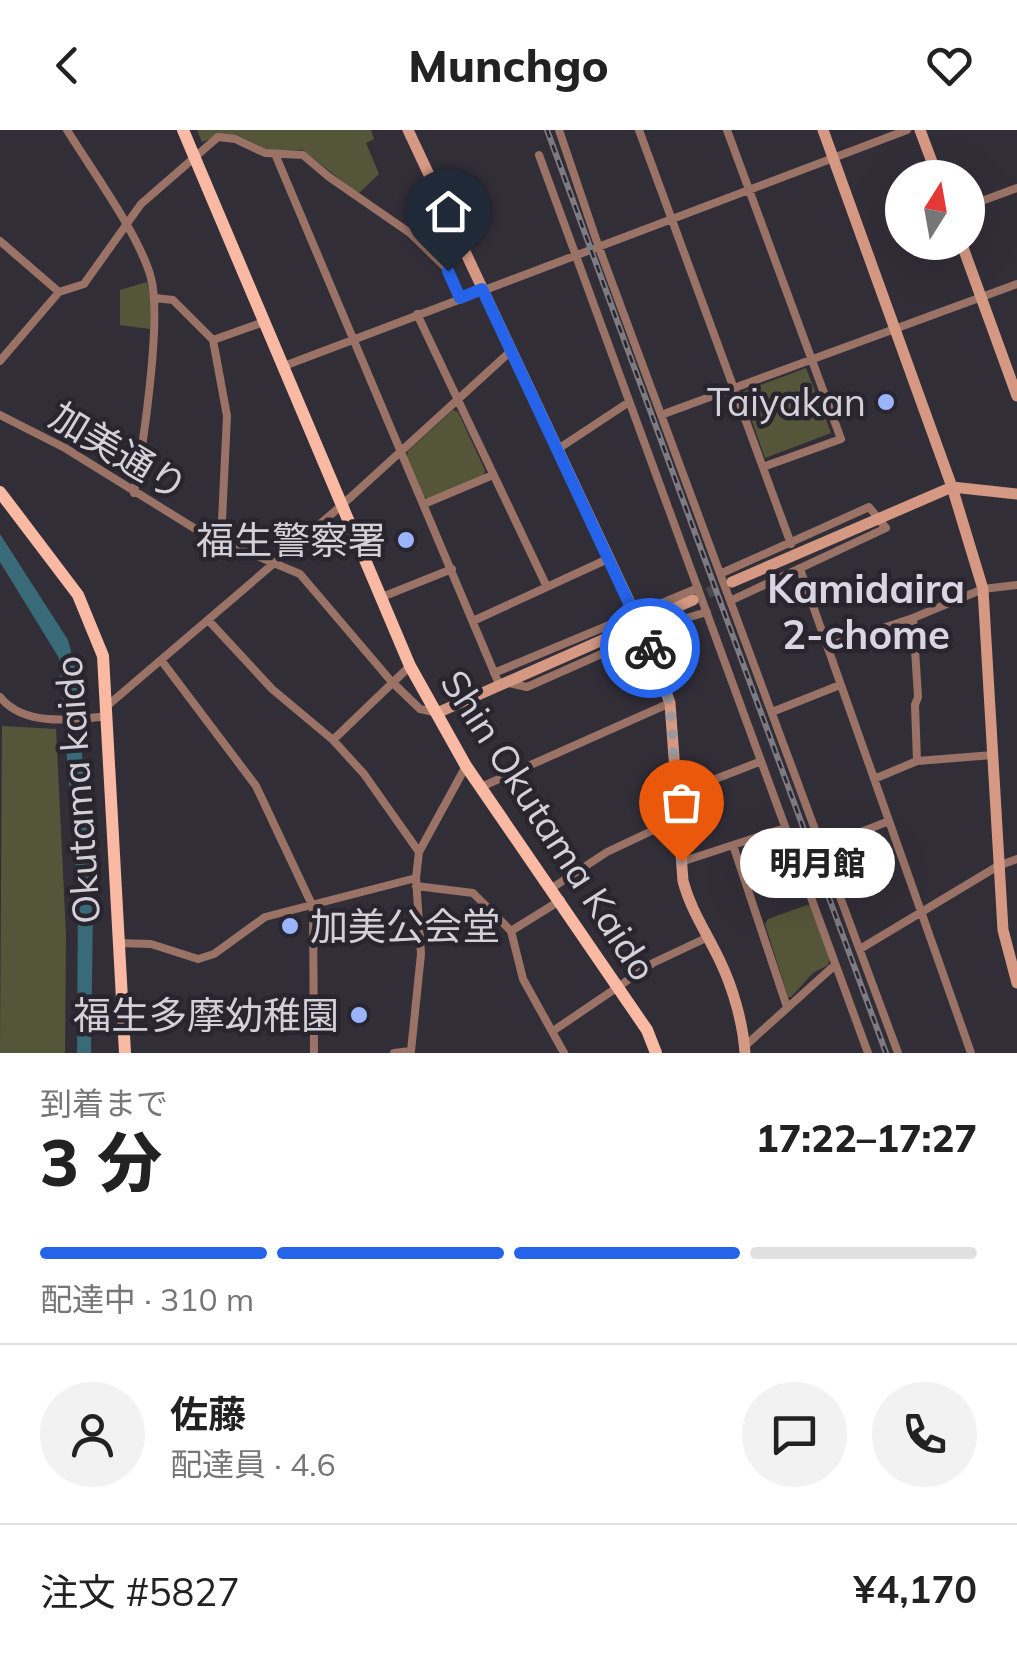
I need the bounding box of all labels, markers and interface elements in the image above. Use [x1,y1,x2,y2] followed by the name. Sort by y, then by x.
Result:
[408,37,609,93] text: Munchgo
[40,38,95,93] icon: back
[922,38,977,93] icon: heart
[885,160,985,260] north arrow
[885,160,985,260] map controls
[406,169,491,272] pin
[421,184,476,239] icon: home
[707,378,866,426] place label: Taiyakan
[41,391,197,511] street label: 加美通り
[875,391,897,413] marker: Taiyakan
[196,516,386,564] place label: 福生警察署
[395,529,417,551] marker: 福生警察署
[767,563,965,659] district label: Kamidaira 2-chome
[600,598,700,698] courier
[623,621,678,676] icon: bike
[44,654,110,926] street label: Okutama kaido
[431,661,667,989] street label: Shin Okutama Kaido
[639,760,724,863] pin
[654,775,709,830] icon: bag
[741,827,896,897] callout: 明月館
[769,843,866,883] text: 明月館
[310,902,500,950] place label: 加美公会堂
[279,915,301,937] marker: 加美公会堂
[73,991,339,1039] place label: 福生多摩幼稚園
[348,1004,370,1026] marker: 福生多摩幼稚園
[40,1083,168,1123] text: 到着まで
[756,1114,977,1162] text: 17:22–17:27
[40,1121,162,1202] text: 3 分
[40,1279,254,1319] text: 配達中 · 310 m
[40,1382,145,1487] button: person
[742,1382,847,1487] button: chat
[872,1382,977,1487] button: phone
[170,1390,246,1438] text: 佐藤
[170,1444,336,1484] text: 配達員 · 4.6
[854,1565,977,1613] text: ¥4,170
[40,1568,240,1616] text: 注文 #5827

